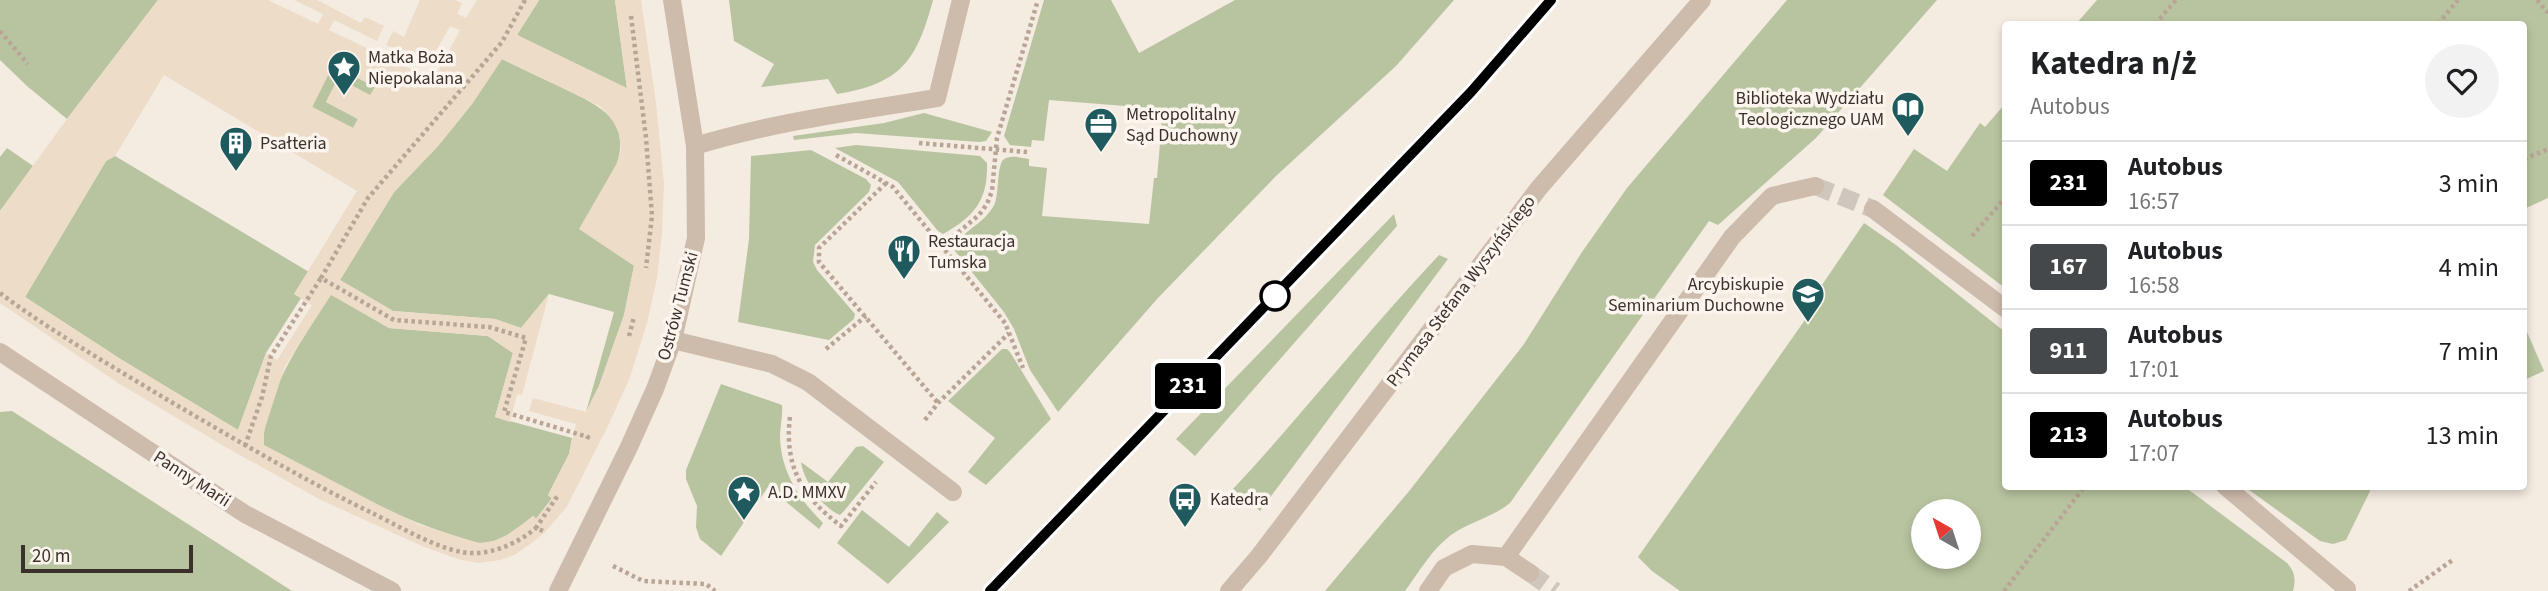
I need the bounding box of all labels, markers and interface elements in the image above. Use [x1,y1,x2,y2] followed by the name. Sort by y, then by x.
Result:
[2030,40,2197,87] text: Katedra n/ż
[2425,44,2499,118] button: heart
[368,45,463,91] place label: Matka Boża Niepokalana
[325,48,363,97] place icon: Matka Boża Niepokalana
[1736,86,1884,132] place label: Biblioteka Wydziału Teologicznego UAM
[1889,89,1927,138] library icon: Biblioteka Wydziału Teologicznego UAM
[2030,90,2110,123] text: Autobus
[1126,102,1239,148] place label: Metropolitalny Sąd Duchowny
[1082,105,1120,154] office icon: Metropolitalny Sąd Duchowny
[217,124,255,173] building icon: Psałteria
[260,131,327,156] place label: Psałteria
[2128,148,2223,185] text: Autobus
[2049,165,2088,200] text: 231
[2439,165,2499,202] text: 3 min
[2128,185,2179,218] text: 16:57
[1381,190,1541,392] street label: Prymasa Stefana Wyszyńskiego
[928,229,1015,275] place label: Restauracja Tumska
[885,232,923,281] restaurant icon: Restauracja Tumska
[2128,232,2223,269] text: Autobus
[651,249,705,363] street label: Ostrów Tumski
[2049,249,2088,284] text: 167
[2439,249,2499,286] text: 4 min
[2128,269,2179,302] text: 16:58
[1608,272,1784,318] place label: Arcybiskupie Seminarium Duchowne
[1789,275,1827,324] school or university icon: Arcybiskupie Seminarium Duchowne
[1260,281,1290,311] unlabelled marker
[2128,316,2223,353] text: Autobus
[2049,333,2088,368] text: 911
[2439,333,2499,370] text: 7 min
[2128,353,2179,386] text: 17:01
[1148,363,1228,409] line badge: 231
[1169,368,1207,403] text: 231
[2128,400,2223,437] text: Autobus
[2049,417,2088,452] text: 213
[2426,417,2499,454] text: 13 min
[2128,437,2179,470] text: 17:07
[149,445,235,513] street label: Panny Marii
[725,473,763,522] place icon: A.D. MMXV
[768,480,847,505] place label: A.D. MMXV
[1166,480,1204,529] bus stop icon: Katedra
[1210,487,1269,512] place label: Katedra
[1911,499,1981,569] north arrow
[1911,499,1981,569] map controls
[21,542,192,574] scale bar
[32,543,70,570] text: 20 m

